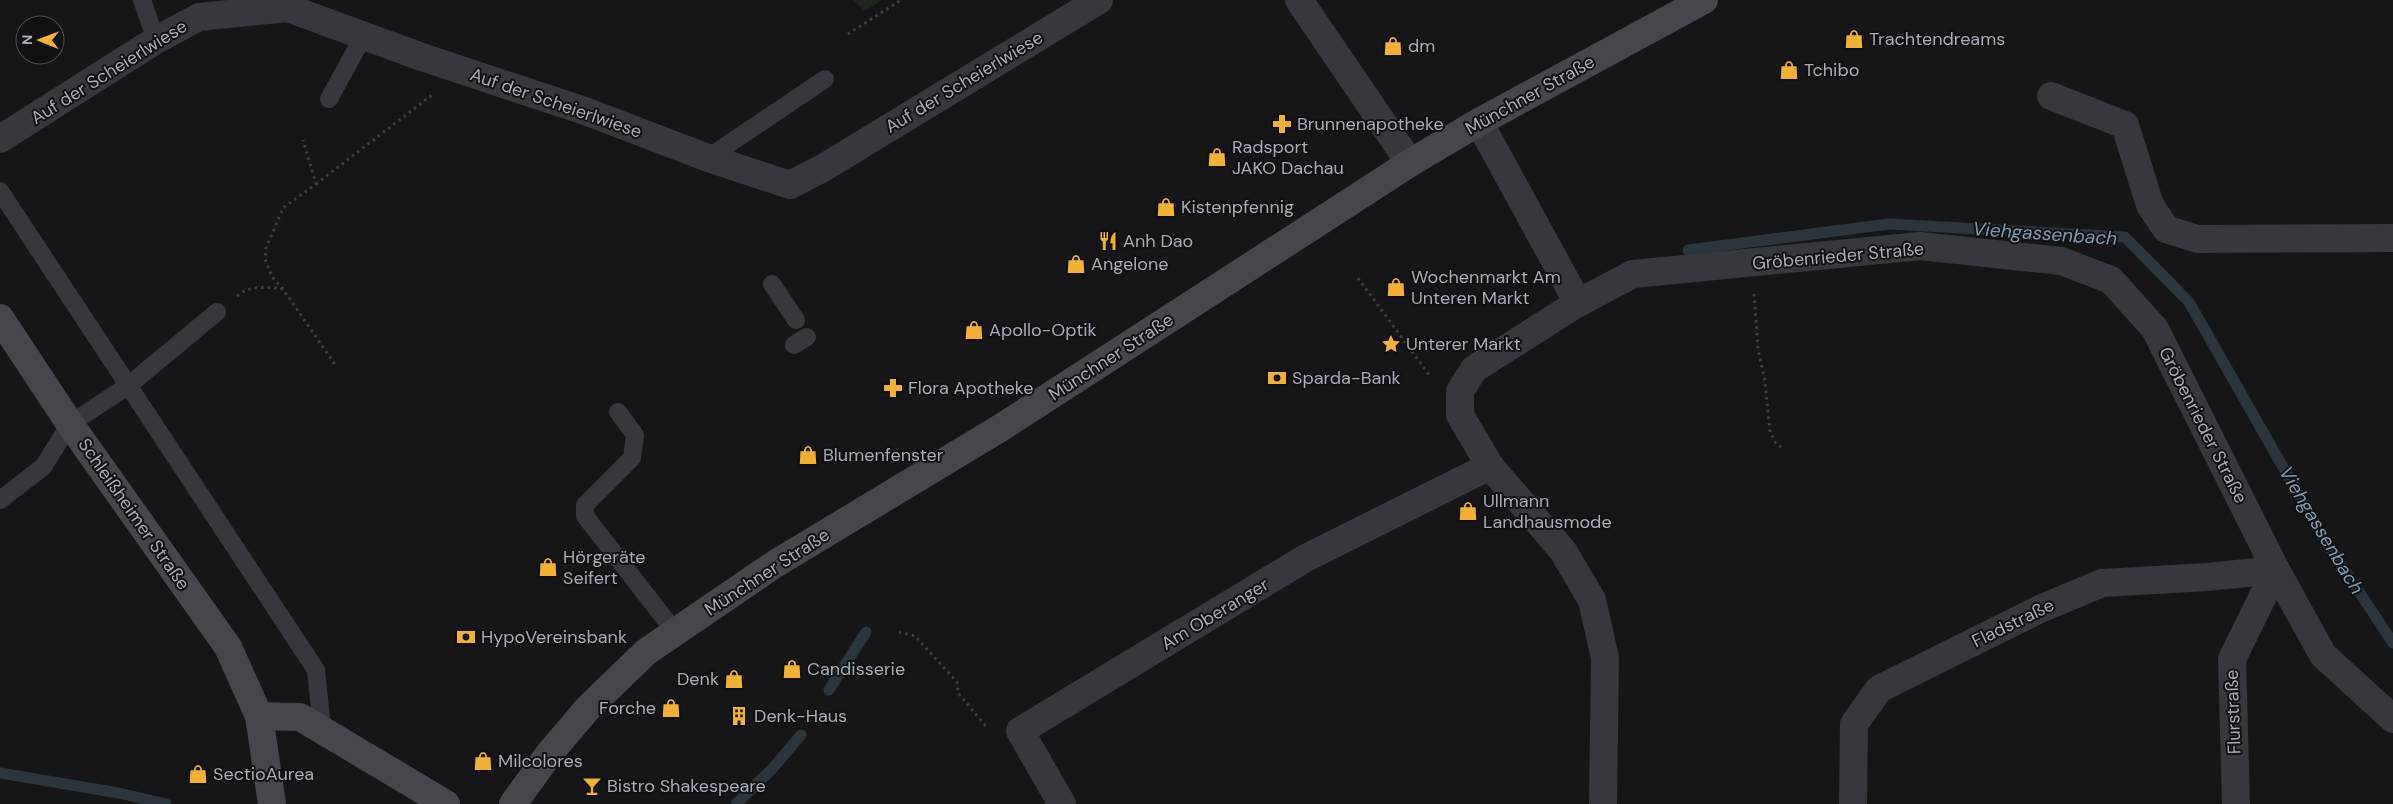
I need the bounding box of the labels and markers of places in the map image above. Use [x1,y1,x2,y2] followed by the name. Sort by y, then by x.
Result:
[1869,27,2005,51] place label: Trachtendreams
[1843,28,1865,50] shop icon: Trachtendreams
[1408,34,1435,58] place label: dm
[1382,35,1404,57] shop icon: dm
[1804,58,1859,82] place label: Tchibo
[1778,59,1800,81] shop icon: Tchibo
[1297,112,1444,136] place label: Brunnenapotheke
[1271,113,1293,135] pharmacy icon: Brunnenapotheke
[1232,135,1344,180] place label: Radsport JAKO Dachau
[1206,146,1228,168] shop icon: Radsport JAKO Dachau
[1181,195,1294,219] place label: Kistenpfennig
[1155,196,1177,218] shop icon: Kistenpfennig
[1123,229,1193,253] place label: Anh Dao
[1097,230,1119,252] restaurant icon: Anh Dao
[1091,252,1168,276] place label: Angelone
[1065,253,1087,275] shop icon: Angelone
[1411,265,1561,310] place label: Wochenmarkt Am Unteren Markt
[1385,276,1407,298] shop icon: Wochenmarkt Am Unteren Markt
[989,318,1097,342] place label: Apollo-Optik
[963,319,985,341] shop icon: Apollo-Optik
[1406,332,1521,356] place label: Unterer Markt
[1380,333,1402,355] place icon: Unterer Markt
[1292,366,1401,390] place label: Sparda-Bank
[1266,367,1288,389] bank icon: Sparda-Bank
[908,376,1033,400] place label: Flora Apotheke
[882,377,904,399] pharmacy icon: Flora Apotheke
[823,443,944,467] place label: Blumenfenster
[797,444,819,466] shop icon: Blumenfenster
[1483,489,1612,534] place label: Ullmann Landhausmode
[1457,500,1479,522] shop icon: Ullmann Landhausmode
[563,545,646,590] place label: Hörgeräte Seifert
[537,556,559,578] shop icon: Hörgeräte Seifert
[481,625,627,649] place label: HypoVereinsbank
[455,626,477,648] bank icon: HypoVereinsbank
[807,657,905,681] place label: Candisserie
[781,658,803,680] shop icon: Candisserie
[677,667,719,691] place label: Denk
[723,668,745,690] shop icon: Denk
[599,696,656,720] place label: Forche
[660,697,682,719] shop icon: Forche
[754,704,847,728] place label: Denk-Haus
[728,705,750,727] building icon: Denk-Haus
[498,749,583,773] place label: Milcolores
[472,750,494,772] shop icon: Milcolores
[213,762,314,786] place label: SectioAurea
[187,763,209,785] shop icon: SectioAurea
[607,774,766,798] place label: Bistro Shakespeare
[581,775,603,797] bar icon: Bistro Shakespeare

